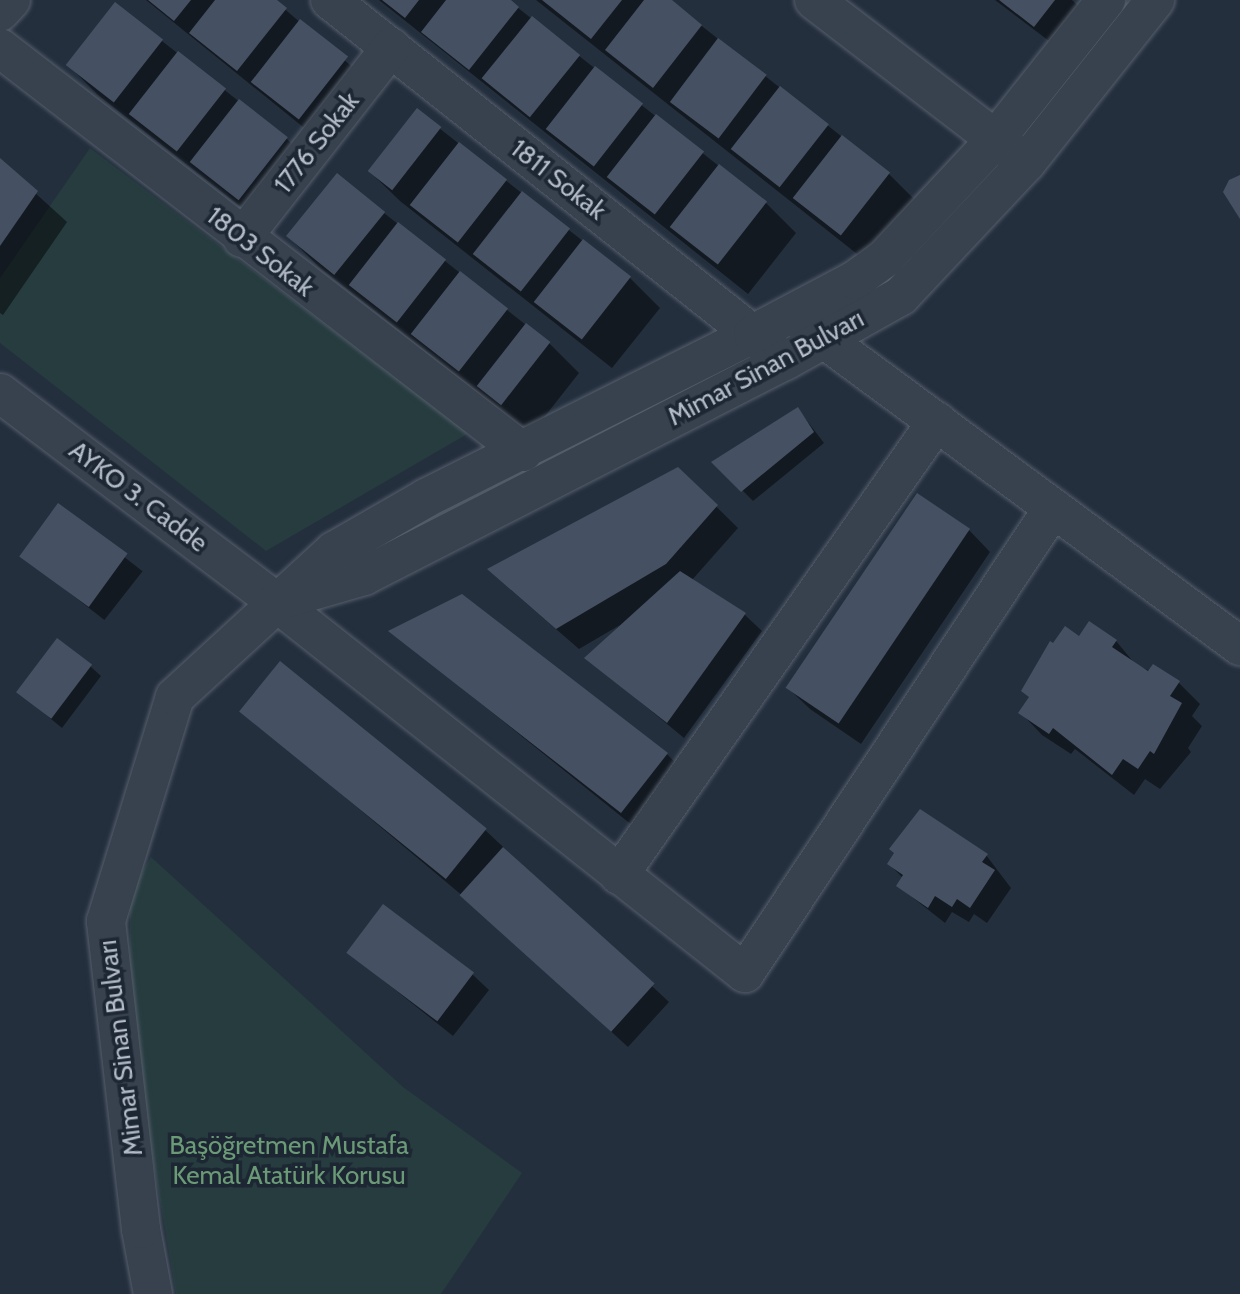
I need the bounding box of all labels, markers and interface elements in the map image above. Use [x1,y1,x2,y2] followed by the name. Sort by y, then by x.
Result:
[268,86,366,200] street label: 1776 Sokak
[504,133,612,227] street label: 1811 Sokak
[200,200,320,304] street label: 1803 Sokak
[663,303,869,433] street label: Mimar Sinan Bulvarı
[63,435,213,559] street label: AYKO 3. Cadde
[92,938,150,1158] street label: Mimar Sinan Bulvarı
[169,1130,409,1192] park label: Başöğretmen Mustafa Kemal Atatürk Korusu

